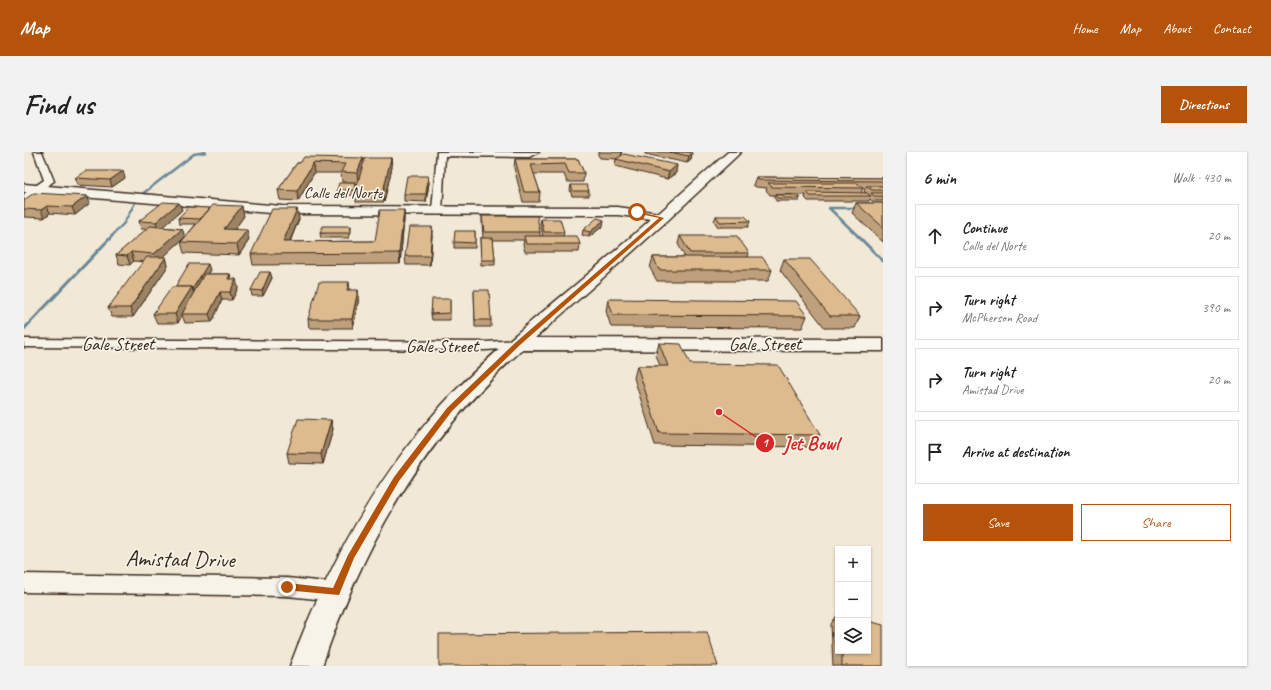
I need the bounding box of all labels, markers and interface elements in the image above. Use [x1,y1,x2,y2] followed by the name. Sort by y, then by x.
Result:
[20,16,50,40] text: Map
[1072,20,1098,37] text: Home
[1120,20,1141,37] text: Map
[1163,20,1191,37] text: About
[1213,20,1251,37] text: Contact
[1161,86,1247,123] button: Directions
[24,87,94,122] text: Find us
[923,168,956,189] text: 6 min
[1172,170,1231,186] text: Walk · 430 m
[304,183,384,203] street label: Calle del Norte
[628,203,646,221] route start
[962,219,1007,238] text: Continue
[924,225,946,247] icon: ahead
[1208,228,1230,244] text: 20 m
[962,238,1026,254] text: Calle del Norte
[962,291,1015,310] text: Turn right
[924,297,946,319] icon: right
[1202,300,1230,316] text: 390 m
[962,310,1037,326] text: McPherson Road
[82,332,156,356] street label: Gale Street
[729,332,803,356] street label: Gale Street
[406,334,480,358] street label: Gale Street
[962,363,1015,382] text: Turn right
[924,369,946,391] icon: right
[1208,372,1230,388] text: 20 m
[962,382,1024,398] text: Amistad Drive
[755,427,847,459] callout: Jet Bowl
[781,431,842,456] text: Jet Bowl
[762,435,769,451] text: 1
[924,441,946,463] icon: arrive
[962,443,1069,462] text: Arrive at destination
[923,504,1073,541] button: Save
[1081,504,1231,541] button: Share
[125,544,236,574] street label: Amistad Drive
[835,546,871,654] map controls
[835,546,871,582] button: +
[278,578,296,596] route end
[835,582,871,618] button: −
[835,618,871,654] button: layers

